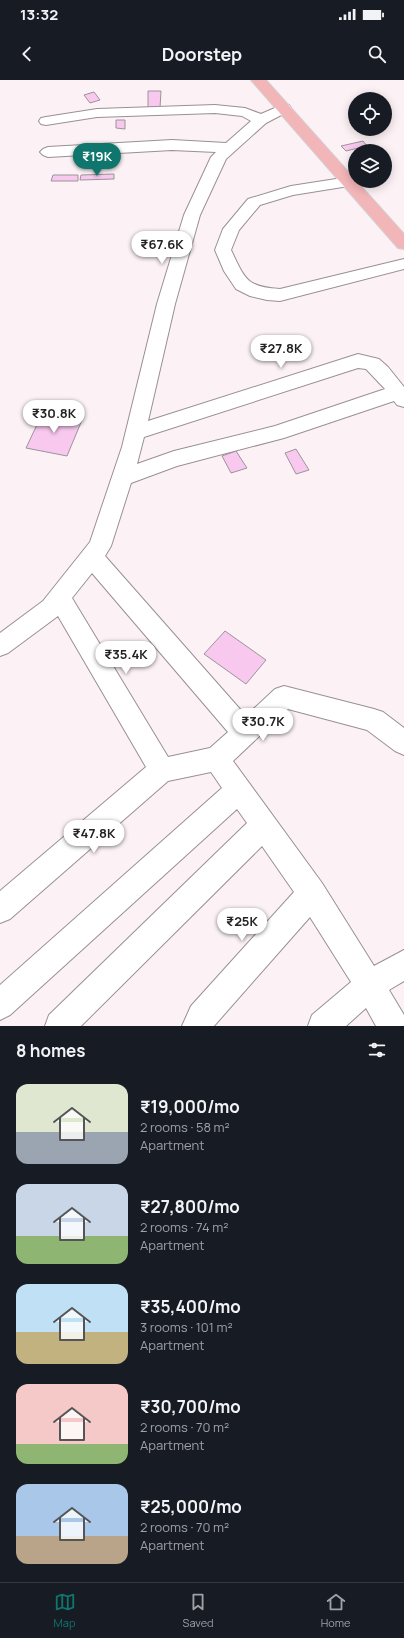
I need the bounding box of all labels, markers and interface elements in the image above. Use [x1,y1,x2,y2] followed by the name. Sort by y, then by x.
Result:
[20,4,58,25] text: 13:32
[162,42,242,66] text: Doorstep
[16,43,38,65] icon: back
[366,43,388,65] icon: search
[348,92,392,188] map controls
[348,92,392,136] button: locate
[73,143,121,177] pin: ₹19K
[348,144,392,188] button: layers
[82,147,112,165] text: ₹19K
[129,231,195,265] pin: ₹67.6K
[140,235,184,253] text: ₹67.6K
[248,335,314,369] pin: ₹27.8K
[260,339,302,357] text: ₹27.8K
[21,400,87,434] pin: ₹30.8K
[32,404,76,422] text: ₹30.8K
[93,641,159,675] pin: ₹35.4K
[104,645,148,663] text: ₹35.4K
[230,708,296,742] pin: ₹30.7K
[241,712,285,730] text: ₹30.7K
[61,820,127,854] pin: ₹47.8K
[73,824,115,842] text: ₹47.8K
[218,908,266,942] pin: ₹25K
[226,912,258,930] text: ₹25K
[16,1039,86,1062] text: 8 homes
[366,1039,388,1061] icon: filters
[140,1095,240,1118] text: ₹19,000/mo
[48,1100,96,1148] icon: home
[140,1118,230,1136] text: 2 rooms · 58 m²
[140,1136,204,1154] text: Apartment
[140,1195,240,1218] text: ₹27,800/mo
[48,1200,96,1248] icon: home
[140,1218,228,1236] text: 2 rooms · 74 m²
[140,1236,204,1254] text: Apartment
[140,1295,241,1318] text: ₹35,400/mo
[48,1300,96,1348] icon: home
[140,1318,233,1336] text: 3 rooms · 101 m²
[140,1336,204,1354] text: Apartment
[140,1395,241,1418] text: ₹30,700/mo
[48,1400,96,1448] icon: home
[140,1418,229,1436] text: 2 rooms · 70 m²
[140,1436,204,1454] text: Apartment
[140,1495,242,1518] text: ₹25,000/mo
[48,1500,96,1548] icon: home
[140,1518,229,1536] text: 2 rooms · 70 m²
[140,1536,204,1554] text: Apartment
[54,1591,76,1630] tab: Map
[183,1591,214,1630] tab: Saved
[321,1591,350,1630] tab: Home

